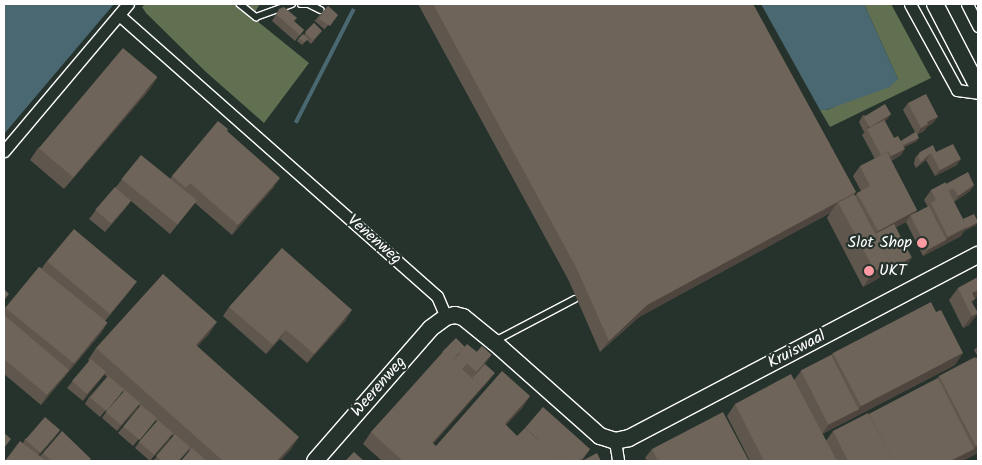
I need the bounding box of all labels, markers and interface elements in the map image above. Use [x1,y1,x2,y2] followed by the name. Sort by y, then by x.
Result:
[343,211,405,269] street label: Venenweg
[848,233,912,253] place label: Slot Shop
[916,237,928,249] marker: Slot Shop
[879,261,907,281] place label: UKT
[863,265,875,277] marker: UKT
[765,327,829,373] street label: Kruiswaal
[348,353,410,421] street label: Weerenweg

